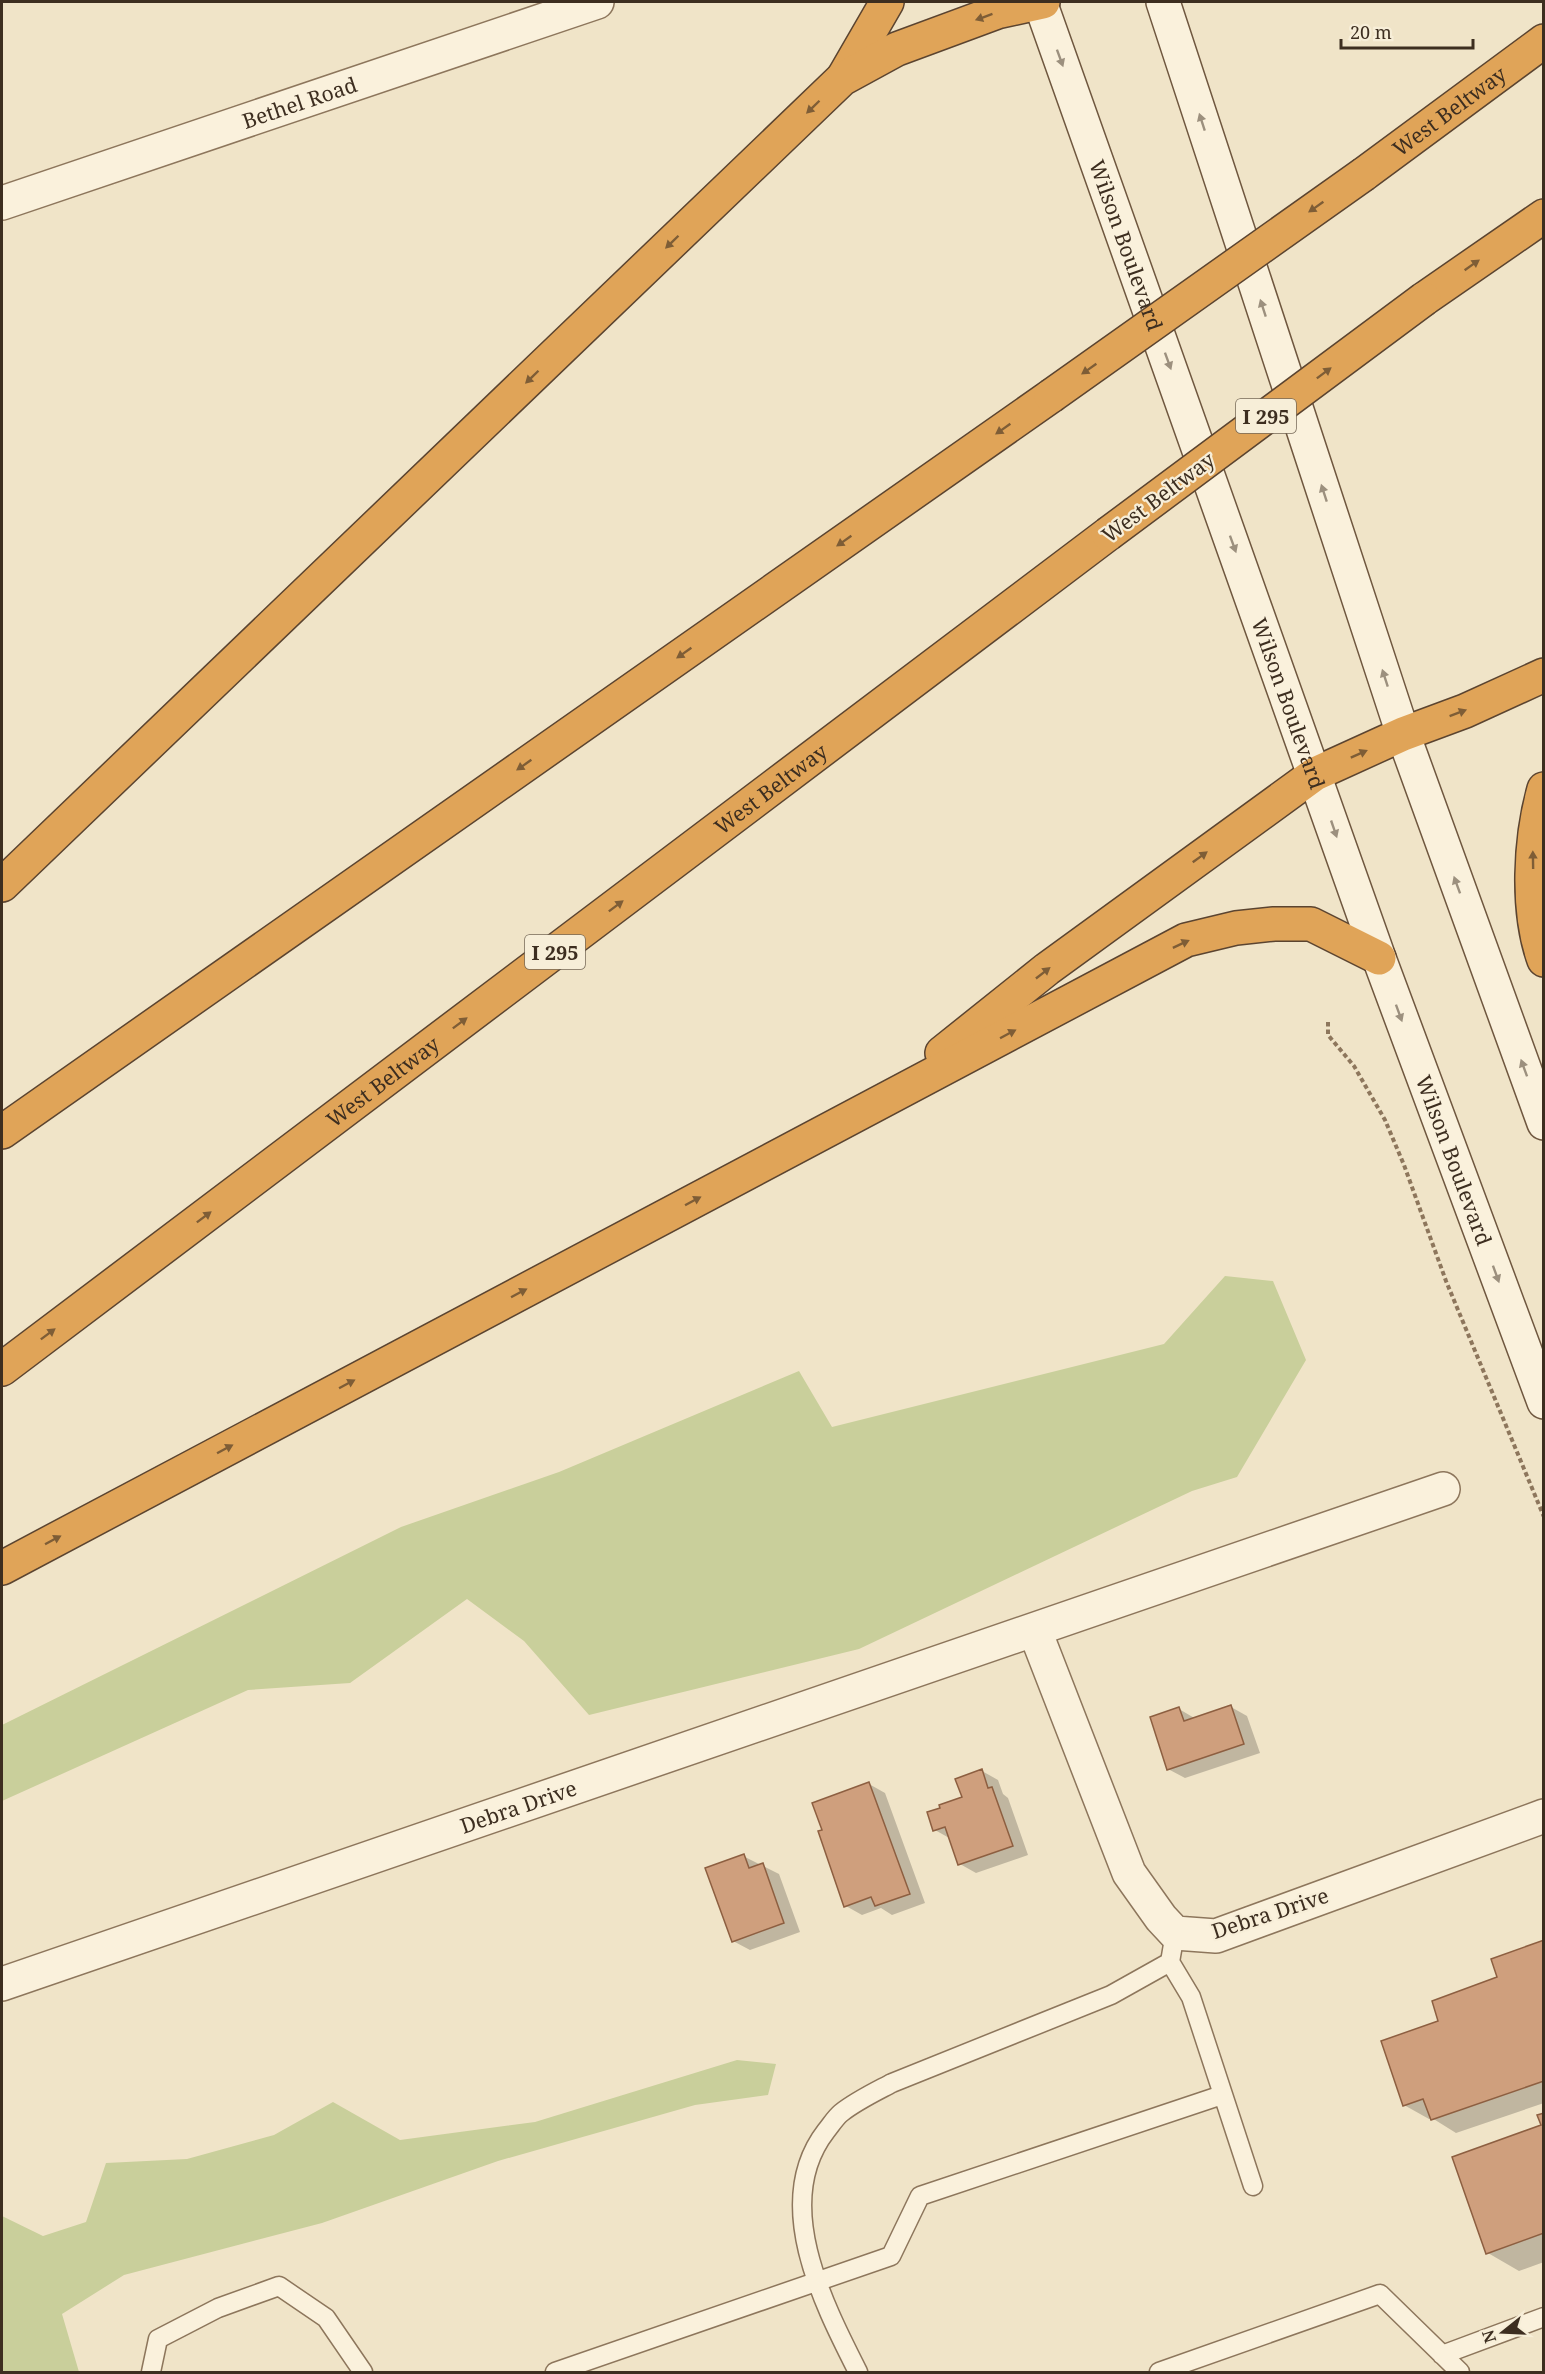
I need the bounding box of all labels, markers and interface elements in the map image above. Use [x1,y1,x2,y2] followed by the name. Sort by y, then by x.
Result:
[974,12,992,22] one-way arrow
[1341,12,1473,50] scale bar
[1350,20,1392,44] text: 20 m
[1056,49,1065,67] one-way arrow
[1387,60,1512,162] street label: West Beltway
[238,70,361,135] street label: Bethel Road
[807,99,821,113] one-way arrow
[1197,113,1207,131] one-way arrow
[1083,156,1169,335] street label: Wilson Boulevard
[1309,201,1324,213] one-way arrow
[666,234,680,248] one-way arrow
[1463,259,1479,271] one-way arrow
[1258,298,1267,316] one-way arrow
[1163,352,1173,370] one-way arrow
[1081,363,1097,375] one-way arrow
[1316,368,1331,380] one-way arrow
[525,369,539,383] one-way arrow
[1236,399,1296,433] road number: I 295
[996,423,1012,435] one-way arrow
[1096,445,1220,549] street label: West Beltway
[1319,484,1328,502] one-way arrow
[836,535,852,547] one-way arrow
[1229,535,1239,553] one-way arrow
[1245,614,1332,793] street label: Wilson Boulevard
[676,647,692,658] one-way arrow
[1379,669,1389,687] one-way arrow
[1449,708,1467,718] one-way arrow
[708,737,833,840] street label: West Beltway
[1350,748,1368,758] one-way arrow
[517,759,533,771] one-way arrow
[1330,820,1340,838] one-way arrow
[1528,851,1537,870] one-way arrow
[1193,852,1208,864] one-way arrow
[1452,876,1462,894] one-way arrow
[608,900,623,912] one-way arrow
[525,935,585,969] road number: I 295
[1172,939,1189,948] one-way arrow
[1035,966,1051,979] one-way arrow
[1395,1004,1405,1022] one-way arrow
[452,1017,468,1030] one-way arrow
[1000,1029,1017,1039] one-way arrow
[321,1030,445,1133] street label: West Beltway
[1518,1059,1528,1077] one-way arrow
[1410,1071,1499,1249] street label: Wilson Boulevard
[685,1196,702,1206] one-way arrow
[196,1211,211,1223] one-way arrow
[1492,1265,1502,1283] one-way arrow
[511,1288,528,1298] one-way arrow
[40,1328,56,1340] one-way arrow
[338,1380,355,1389] one-way arrow
[217,1444,234,1454] one-way arrow
[45,1535,62,1545] one-way arrow
[456,1774,580,1840] street label: Debra Drive
[1208,1881,1332,1945] street label: Debra Drive
[1473,2302,1533,2362] north arrow
[1476,2327,1501,2346] text: N

